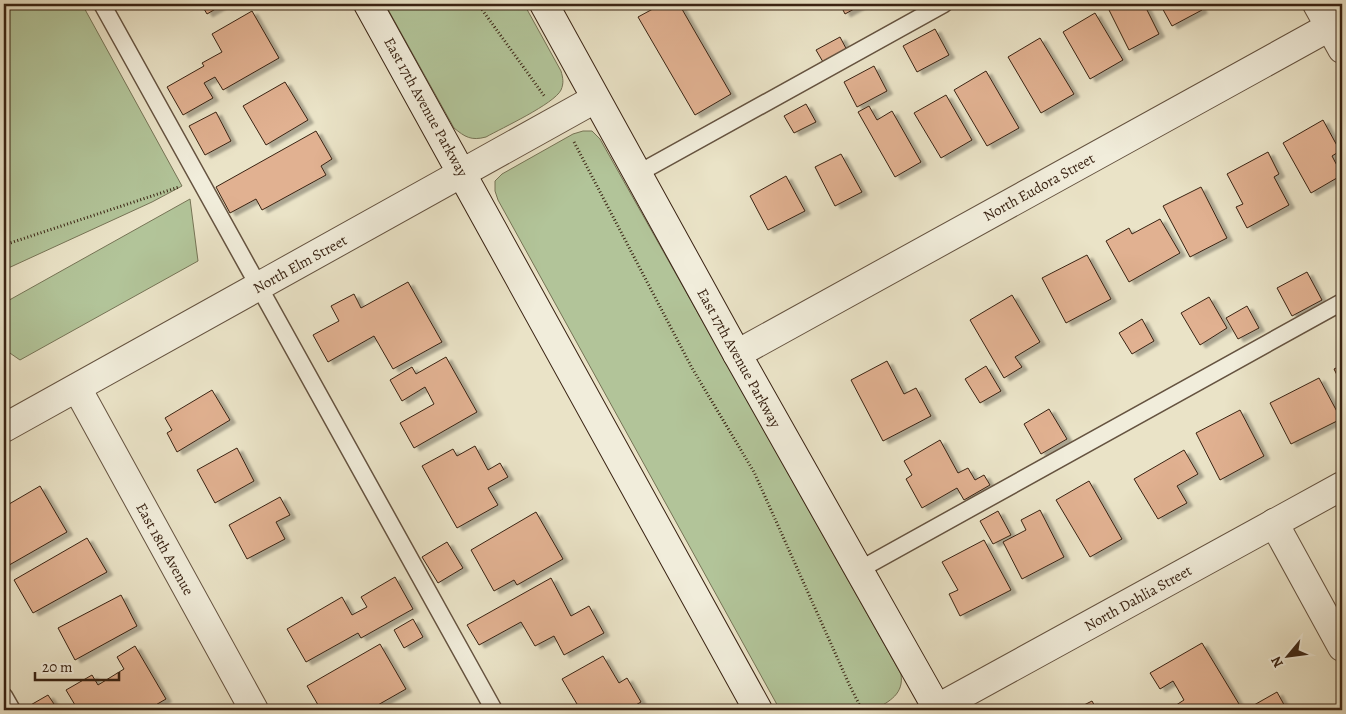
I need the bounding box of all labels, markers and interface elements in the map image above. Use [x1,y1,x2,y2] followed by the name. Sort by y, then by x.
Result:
[379,34,473,181] street label: East 17th Avenue Parkway
[980,148,1098,226] street label: North Eudora Street
[249,230,351,298] street label: North Elm Street
[692,285,786,432] street label: East 17th Avenue Parkway
[131,499,199,599] street label: East 18th Avenue
[1081,560,1195,636] street label: North Dahlia Street
[1264,632,1314,682] north arrow
[35,649,119,681] scale bar
[1266,653,1288,671] text: N
[42,657,73,677] text: 20 m

